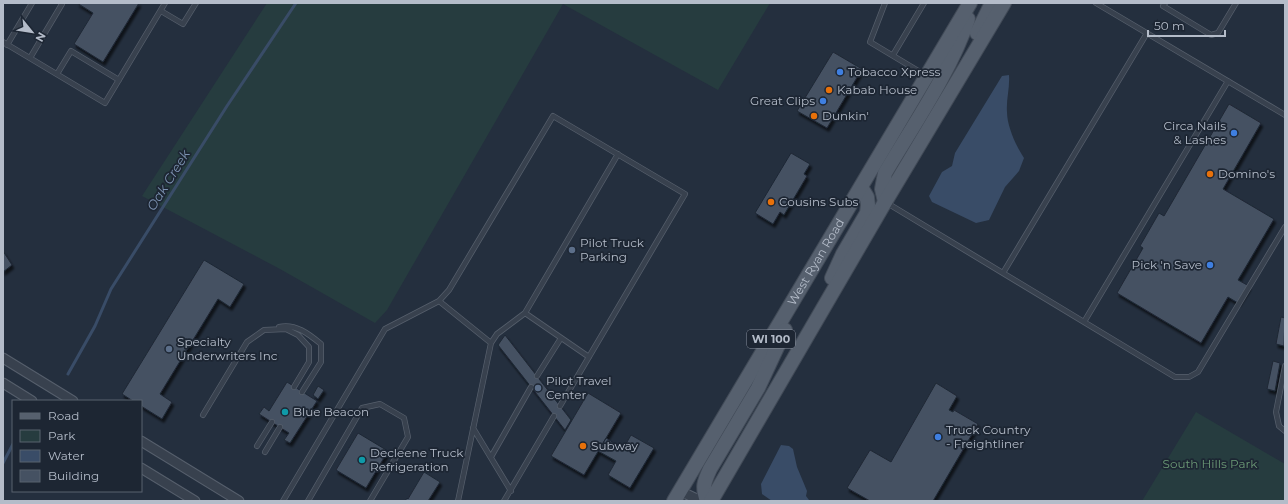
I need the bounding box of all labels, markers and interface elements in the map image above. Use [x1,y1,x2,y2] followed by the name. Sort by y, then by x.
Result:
[12,12,52,52] north arrow
[1148,12,1225,38] scale bar
[1154,18,1185,33] text: 50 m
[32,30,49,44] text: N
[848,64,941,79] place label: Tobacco Xpress
[835,67,845,77] marker: Tobacco Xpress
[837,82,917,97] place label: Kabab House
[824,85,834,95] marker: Kabab House
[750,93,815,108] place label: Great Clips
[818,96,828,106] marker: Great Clips
[822,108,869,123] place label: Dunkin'
[809,111,819,121] marker: Dunkin'
[1163,118,1226,147] place label: Circa Nails & Lashes
[1229,128,1239,138] marker: Circa Nails & Lashes
[143,146,194,213] water label: Oak Creek
[1218,166,1275,181] place label: Domino's
[1205,169,1215,179] marker: Domino's
[779,194,859,209] place label: Cousins Subs
[766,197,776,207] marker: Cousins Subs
[784,216,847,308] street label: West Ryan Road
[580,235,645,264] place label: Pilot Truck Parking
[567,245,577,255] marker: Pilot Truck Parking
[1132,257,1202,272] place label: Pick 'n Save
[1205,260,1215,270] marker: Pick 'n Save
[747,330,795,348] road number: WI 100
[177,334,278,363] place label: Specialty Underwriters Inc
[164,344,174,354] marker: Specialty Underwriters Inc
[546,373,611,402] place label: Pilot Travel Center
[533,383,543,393] marker: Pilot Travel Center
[12,400,142,492] legend
[293,404,369,419] place label: Blue Beacon
[280,407,290,417] marker: Blue Beacon
[48,408,79,423] text: Road
[946,422,1031,451] place label: Truck Country - Freightliner
[48,428,76,443] text: Park
[933,432,943,442] marker: Truck Country - Freightliner
[591,438,639,453] place label: Subway
[578,441,588,451] marker: Subway
[370,445,464,474] place label: Decleene Truck Refrigeration
[48,448,85,463] text: Water
[357,455,367,465] marker: Decleene Truck Refrigeration
[1163,456,1258,471] park label: South Hills Park
[48,468,99,483] text: Building

